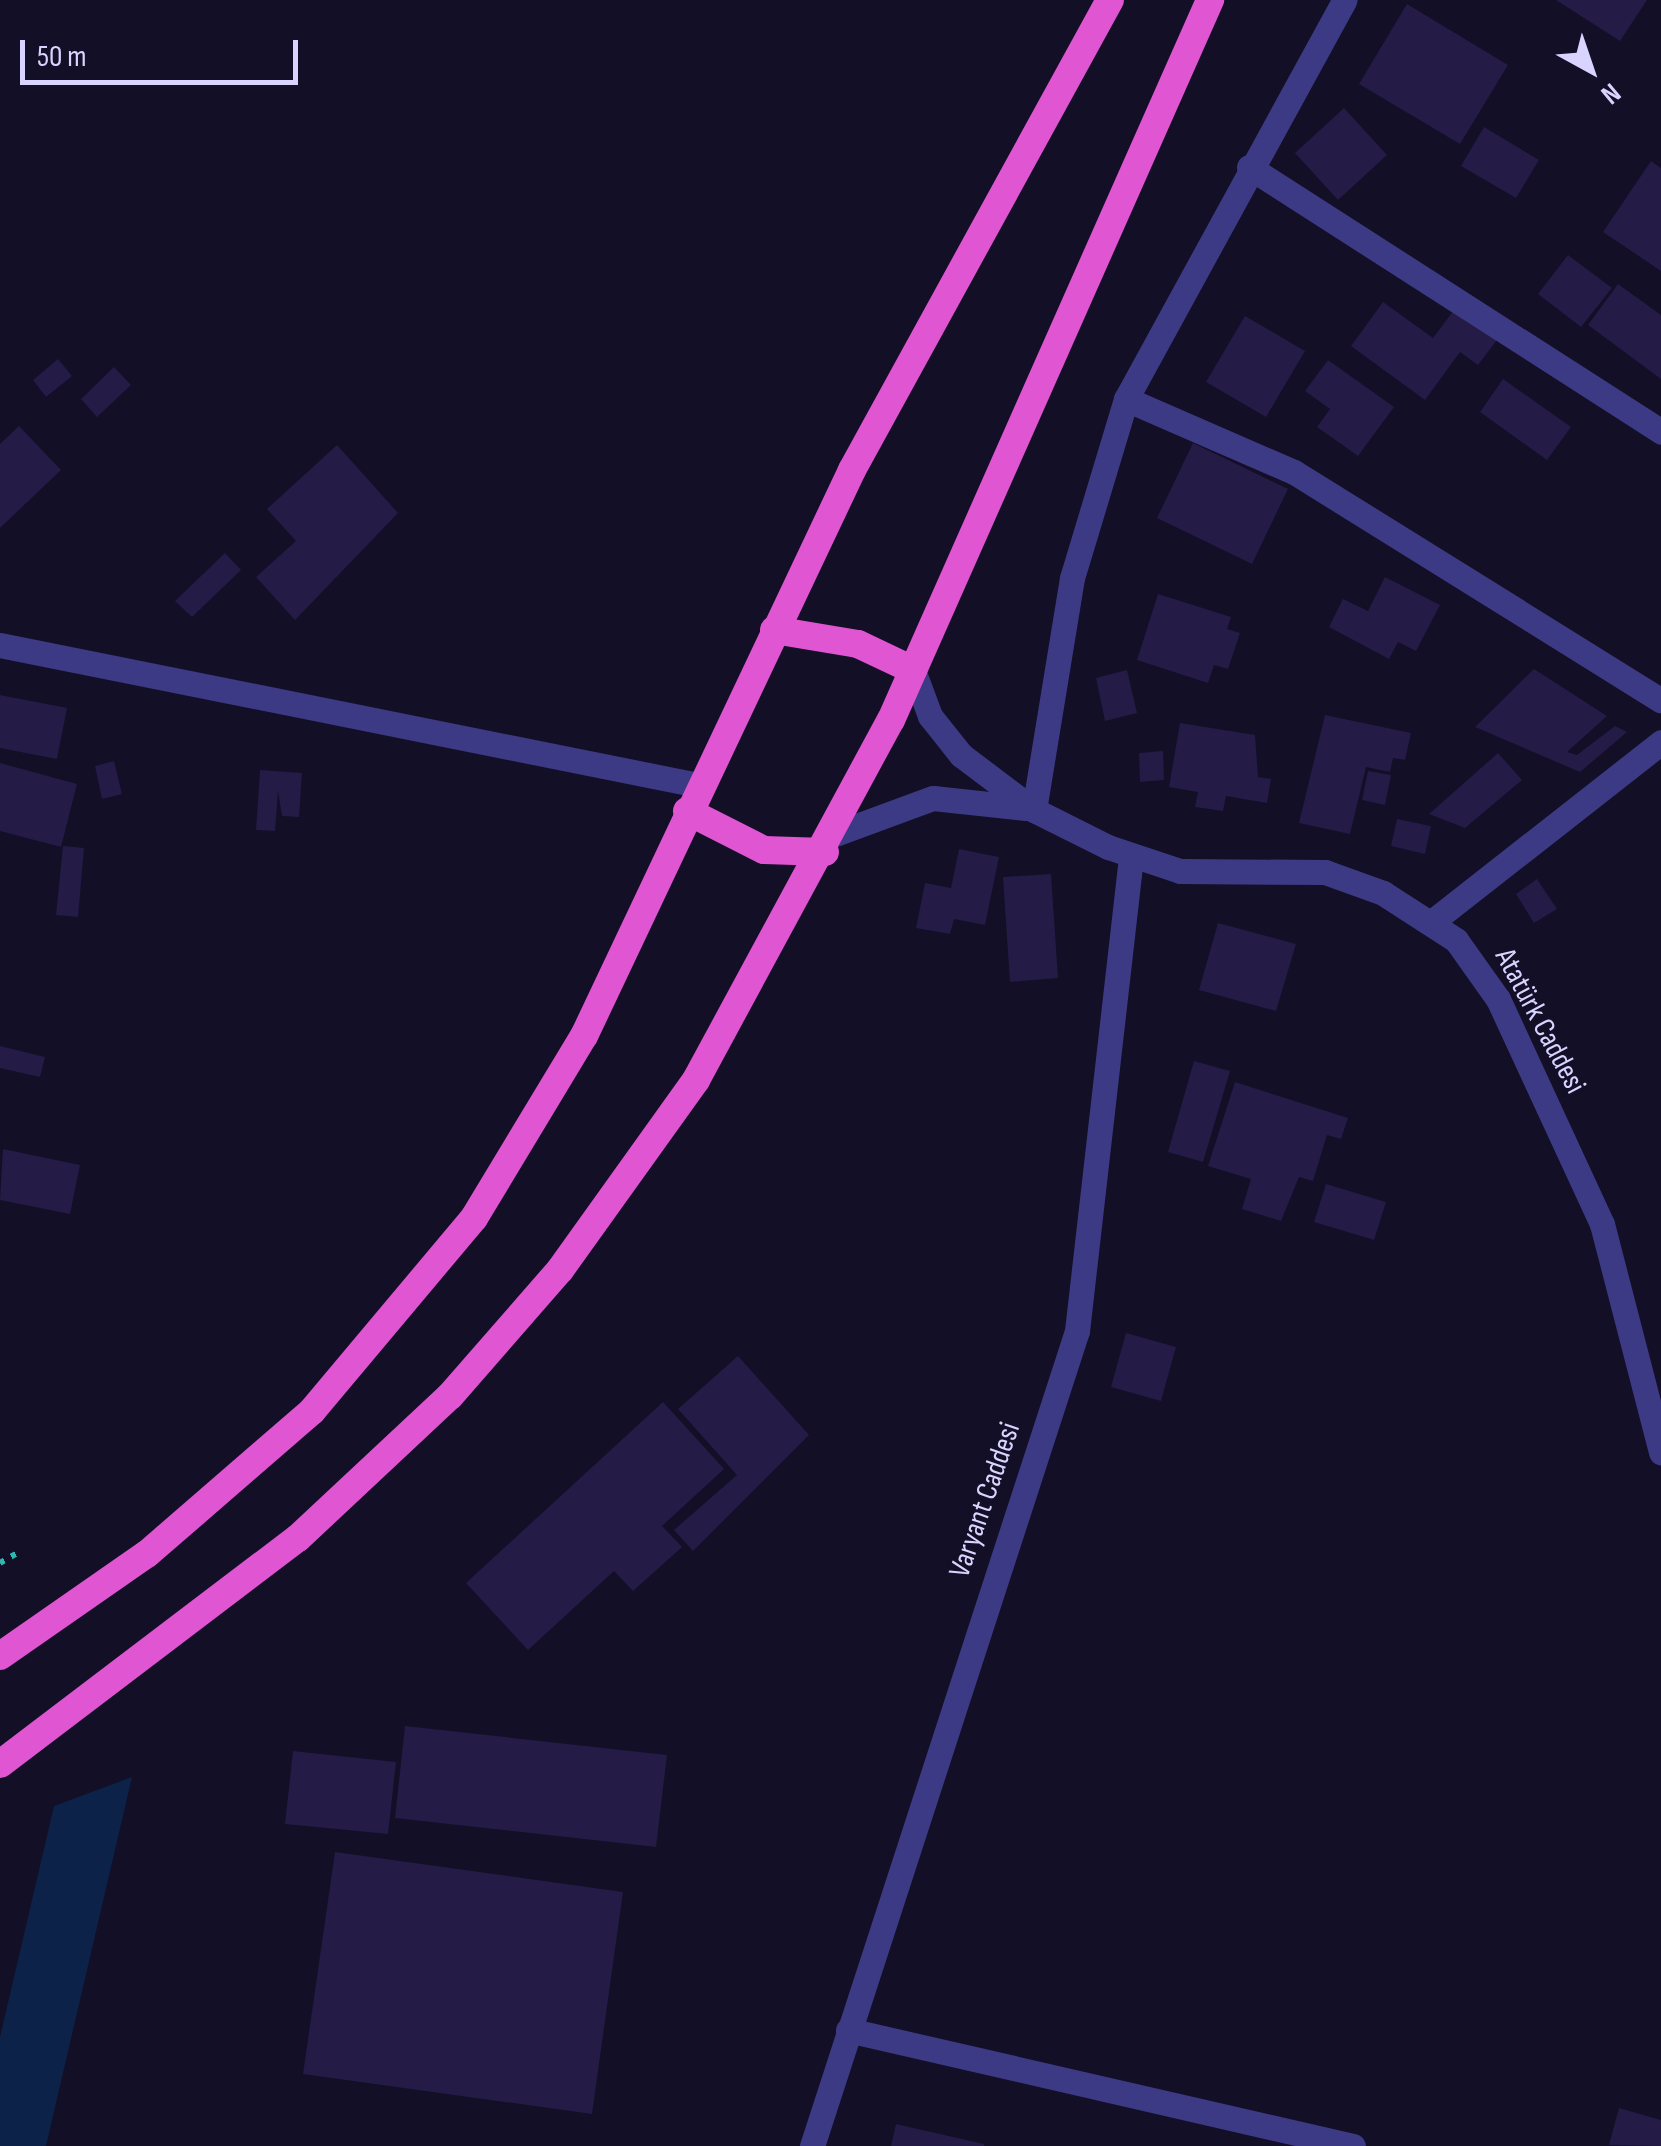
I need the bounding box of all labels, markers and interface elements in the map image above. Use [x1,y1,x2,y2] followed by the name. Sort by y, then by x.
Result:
[25,20,302,82] scale bar
[1541,20,1641,120] north arrow
[37,39,86,75] text: 50 m
[1594,76,1627,111] text: N
[1487,942,1593,1100] street label: Atatürk Caddesi
[942,1418,1028,1582] street label: Varyant Caddesi

